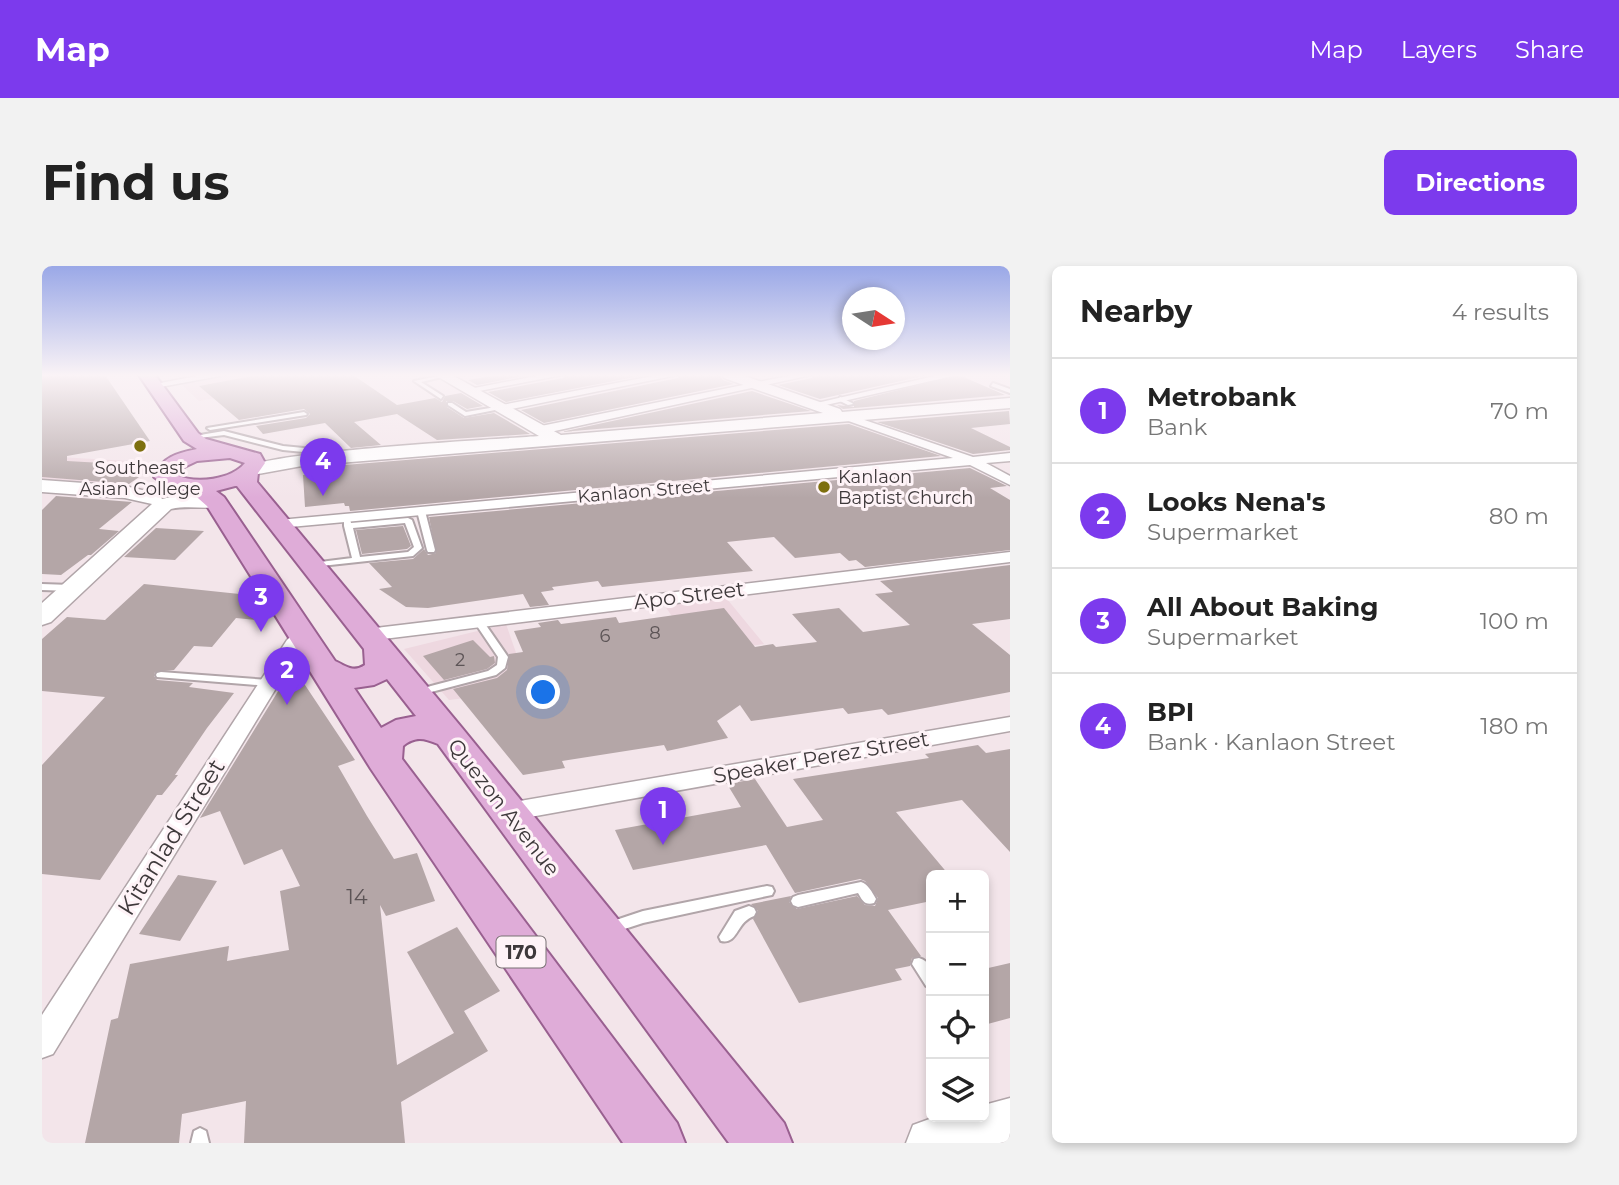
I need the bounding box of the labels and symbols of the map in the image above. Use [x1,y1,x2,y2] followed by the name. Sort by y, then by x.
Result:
[842,287,905,350] north arrow
[132,438,148,454] marker: Southeast Asian College
[300,438,346,496] pin: 4
[79,457,201,500] place label: Southeast Asian College
[838,466,974,509] place label: Kanlaon Baptist Church
[577,474,711,508] street label: Kanlaon Street
[816,479,832,495] marker: Kanlaon Baptist Church
[238,574,284,632] pin: 3
[632,576,746,614] street label: Apo Street
[649,622,661,644] house number: 8
[600,625,611,647] house number: 6
[264,647,310,705] pin: 2
[455,649,465,671] house number: 2
[526,675,560,709] your location
[711,726,931,788] street label: Speaker Perez Street
[443,734,565,880] street label: Quezon Avenue
[111,753,231,920] street label: Kitanlad Street
[640,787,686,845] pin: 1
[346,884,368,909] house number: 14
[496,936,546,968] road number: 170

